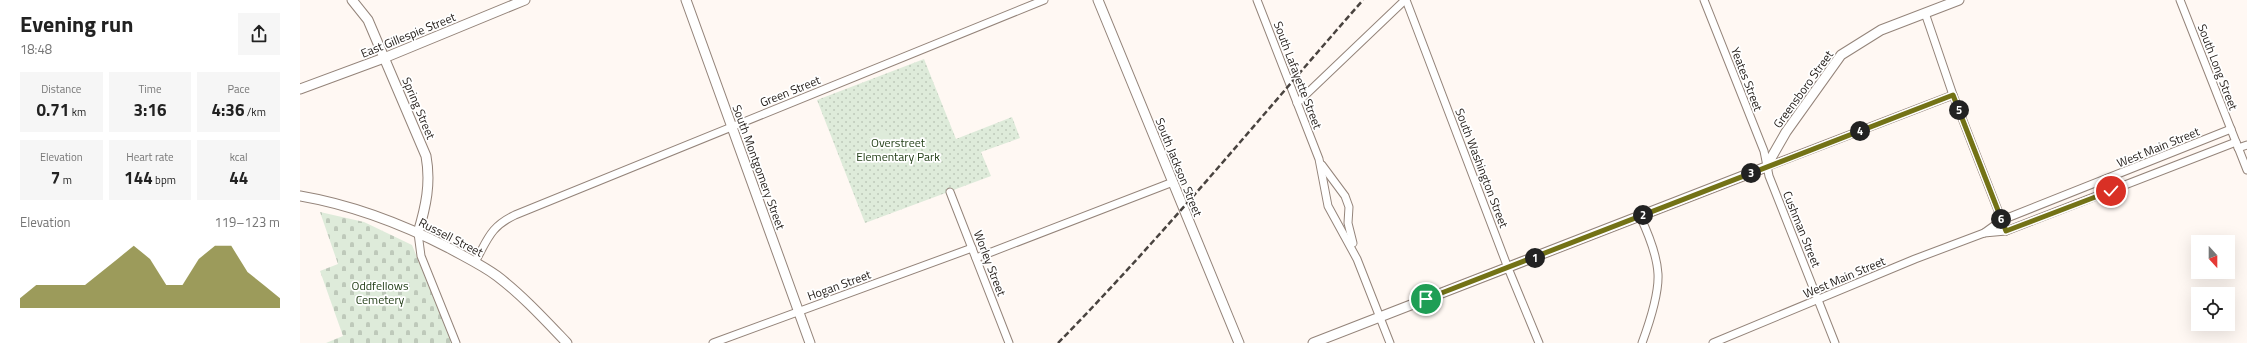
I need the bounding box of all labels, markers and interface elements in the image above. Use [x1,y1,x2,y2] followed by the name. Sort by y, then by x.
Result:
[20,7,133,41] text: Evening run
[358,7,459,63] street label: East Gillespie Street
[238,13,280,55] button: share
[1269,18,1328,132] street label: South Lafayette Street
[2193,21,2243,113] street label: South Long Street
[20,39,52,59] text: 18:48
[1726,44,1768,114] street label: Yeates Street
[1768,46,1838,132] street label: Greensboro Street
[757,70,824,112] street label: Green Street
[397,74,441,143] street label: Spring Street
[41,81,81,97] text: Distance
[139,81,161,97] text: Time
[228,81,250,97] text: Pace
[36,97,69,123] text: 0.71
[134,97,166,123] text: 3:16
[211,97,244,123] text: 4:36
[1949,100,1969,120] pin: 5
[728,102,791,233] street label: South Montgomery Street
[1956,102,1962,118] text: 5
[69,104,86,120] text: km
[244,104,266,120] text: /km
[1450,105,1514,231] street label: South Washington Street
[1151,115,1208,220] street label: South Jackson Street
[1850,121,1870,141] pin: 4
[2114,121,2203,172] street label: West Main Street
[1857,123,1863,139] text: 4
[856,133,940,166] park label: Overstreet Elementary Park
[40,149,83,165] text: Elevation
[126,149,174,165] text: Heart rate
[230,149,248,165] text: kcal
[1741,163,1761,183] pin: 3
[51,165,60,191] text: 7
[124,165,153,191] text: 144
[229,165,248,191] text: 44
[1748,165,1754,181] text: 3
[60,172,72,188] text: m
[153,172,176,188] text: bpm
[2094,174,2128,208] pin
[2100,180,2122,202] icon: check
[1778,188,1826,271] street label: Cushman Street
[1633,205,1653,225] pin: 2
[1640,207,1646,223] text: 2
[1991,209,2011,229] pin: 6
[1998,211,2004,227] text: 6
[20,212,71,232] text: Elevation
[214,212,280,232] text: 119–123 m
[415,213,487,262] street label: Russell Street
[969,227,1012,299] street label: Worley Street
[2191,235,2235,279] north arrow
[2191,235,2235,331] map controls
[1525,248,1545,268] pin: 1
[1532,250,1538,266] text: 1
[1800,251,1889,303] street label: West Main Street
[804,264,874,305] street label: Hogan Street
[351,276,409,309] park label: Oddfellows Cemetery
[1409,282,1443,316] pin
[2191,287,2235,331] button: locate
[1415,288,1437,310] icon: arrive

